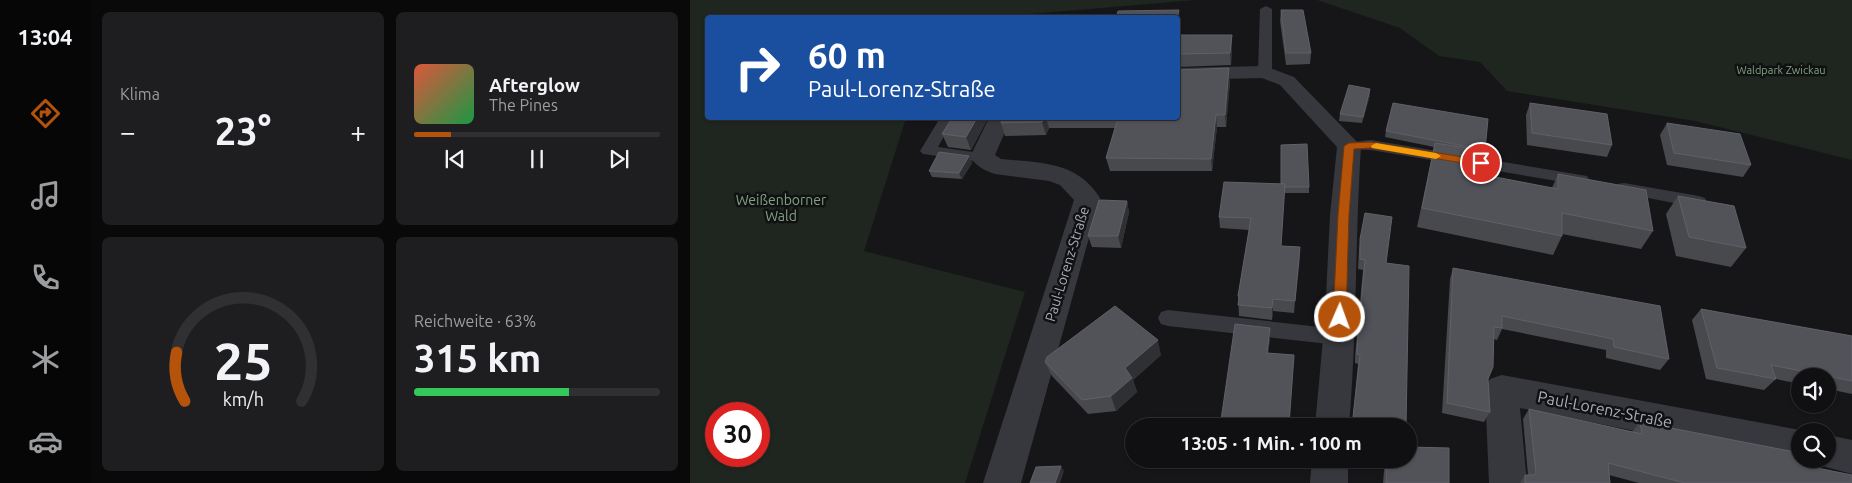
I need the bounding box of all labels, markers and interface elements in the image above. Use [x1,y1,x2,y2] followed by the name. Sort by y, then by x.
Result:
[17,24,73,49] text: 13:04
[725,35,790,100] icon: right
[808,35,886,75] text: 60 m
[1736,64,1826,76] park label: Waldpark Zwickau
[489,74,580,96] text: Afterglow
[808,76,996,101] text: Paul-Lorenz-Straße
[120,85,160,103] text: Klima
[28,96,63,131] icon: directions
[489,96,558,114] text: The Pines
[215,110,271,152] text: 23°
[120,116,136,147] text: −
[350,116,366,147] text: +
[1460,142,1502,184] pin
[441,145,469,173] icon: previous
[523,145,551,173] icon: pause
[605,145,633,173] icon: next
[1467,149,1495,177] icon: arrive
[28,178,63,213] icon: music
[736,192,827,224] park label: Weißenborner Wald
[1042,205,1092,323] street label: Paul-Lorenz-Straße
[28,260,63,295] icon: phone
[1313,290,1365,342] position arrow
[414,312,536,330] text: Reichweite · 63%
[214,332,272,390] text: 25
[414,337,541,379] text: 315 km
[28,342,63,377] icon: climate
[1791,368,1836,468] map controls
[1791,368,1836,413] button: sound
[1536,387,1674,431] street label: Paul-Lorenz-Straße
[222,389,264,409] text: km/h
[705,402,770,467] speed limit sign: 30
[1791,423,1836,468] button: search
[28,424,63,459] icon: car
[1180,432,1362,454] text: 13:05 · 1 Min. · 100 m

